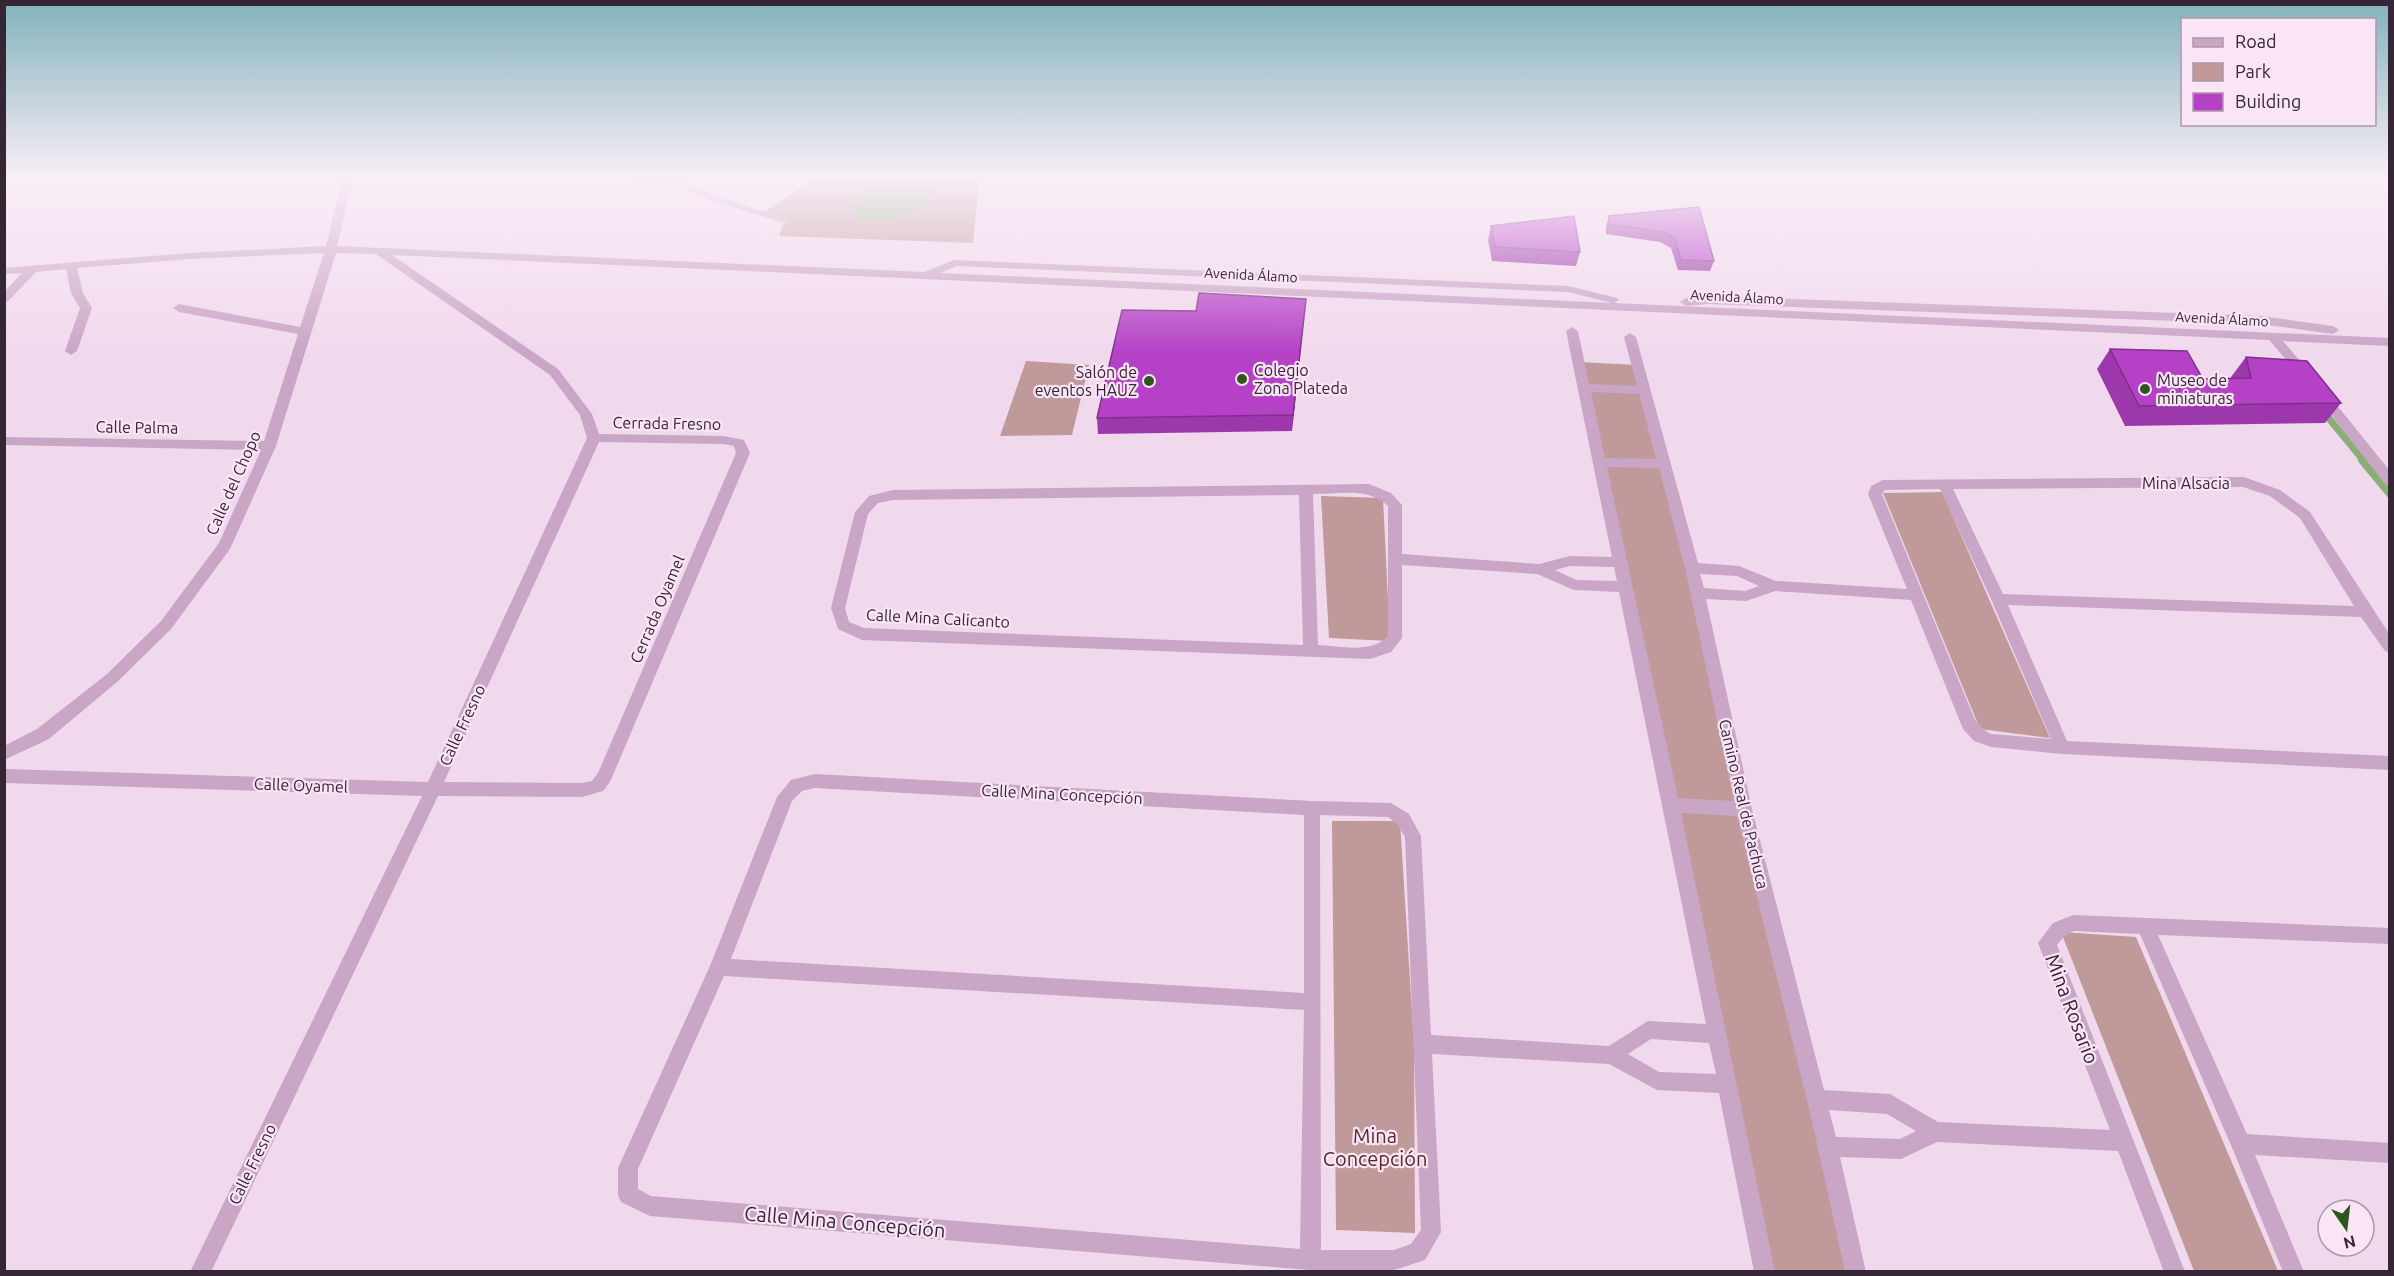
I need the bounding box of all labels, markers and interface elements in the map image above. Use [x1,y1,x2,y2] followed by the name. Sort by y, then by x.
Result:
[2181,18,2376,126] legend
[2235,31,2277,51] text: Road
[2235,61,2271,81] text: Park
[2235,91,2301,111] text: Building
[1204,264,1298,285] street label: Avenida Álamo
[1690,286,1784,307] street label: Avenida Álamo
[2175,308,2269,329] street label: Avenida Álamo
[1254,361,1348,397] place label: Colegio Zona Plateda
[1035,363,1137,399] place label: Salón de eventos HAUZ
[2157,371,2233,407] place label: Museo de miniaturas
[1235,372,1249,386] marker: Colegio Zona Plateda
[1142,374,1156,388] marker: Salón de eventos HAUZ
[2138,382,2152,396] marker: Museo de miniaturas
[613,413,721,433] street label: Cerrada Fresno
[95,417,179,437] street label: Calle Palma
[202,428,264,538] street label: Calle del Chopo
[2142,474,2230,492] street label: Mina Alsacia
[626,552,688,666] street label: Cerrada Oyamel
[866,605,1010,631] street label: Calle Mina Calicanto
[435,682,489,768] street label: Calle Fresno
[1716,717,1772,891] street label: Camino Real de Pachuca
[254,774,348,796] street label: Calle Oyamel
[981,781,1143,807] street label: Calle Mina Concepción
[2041,951,2104,1067] street label: Mina Rosario
[225,1121,279,1207] street label: Calle Fresno
[1323,1124,1427,1170] park label: Mina Concepción
[2316,1198,2376,1258] north arrow
[744,1201,947,1242] street label: Calle Mina Concepción
[2342,1232,2358,1253] text: N

